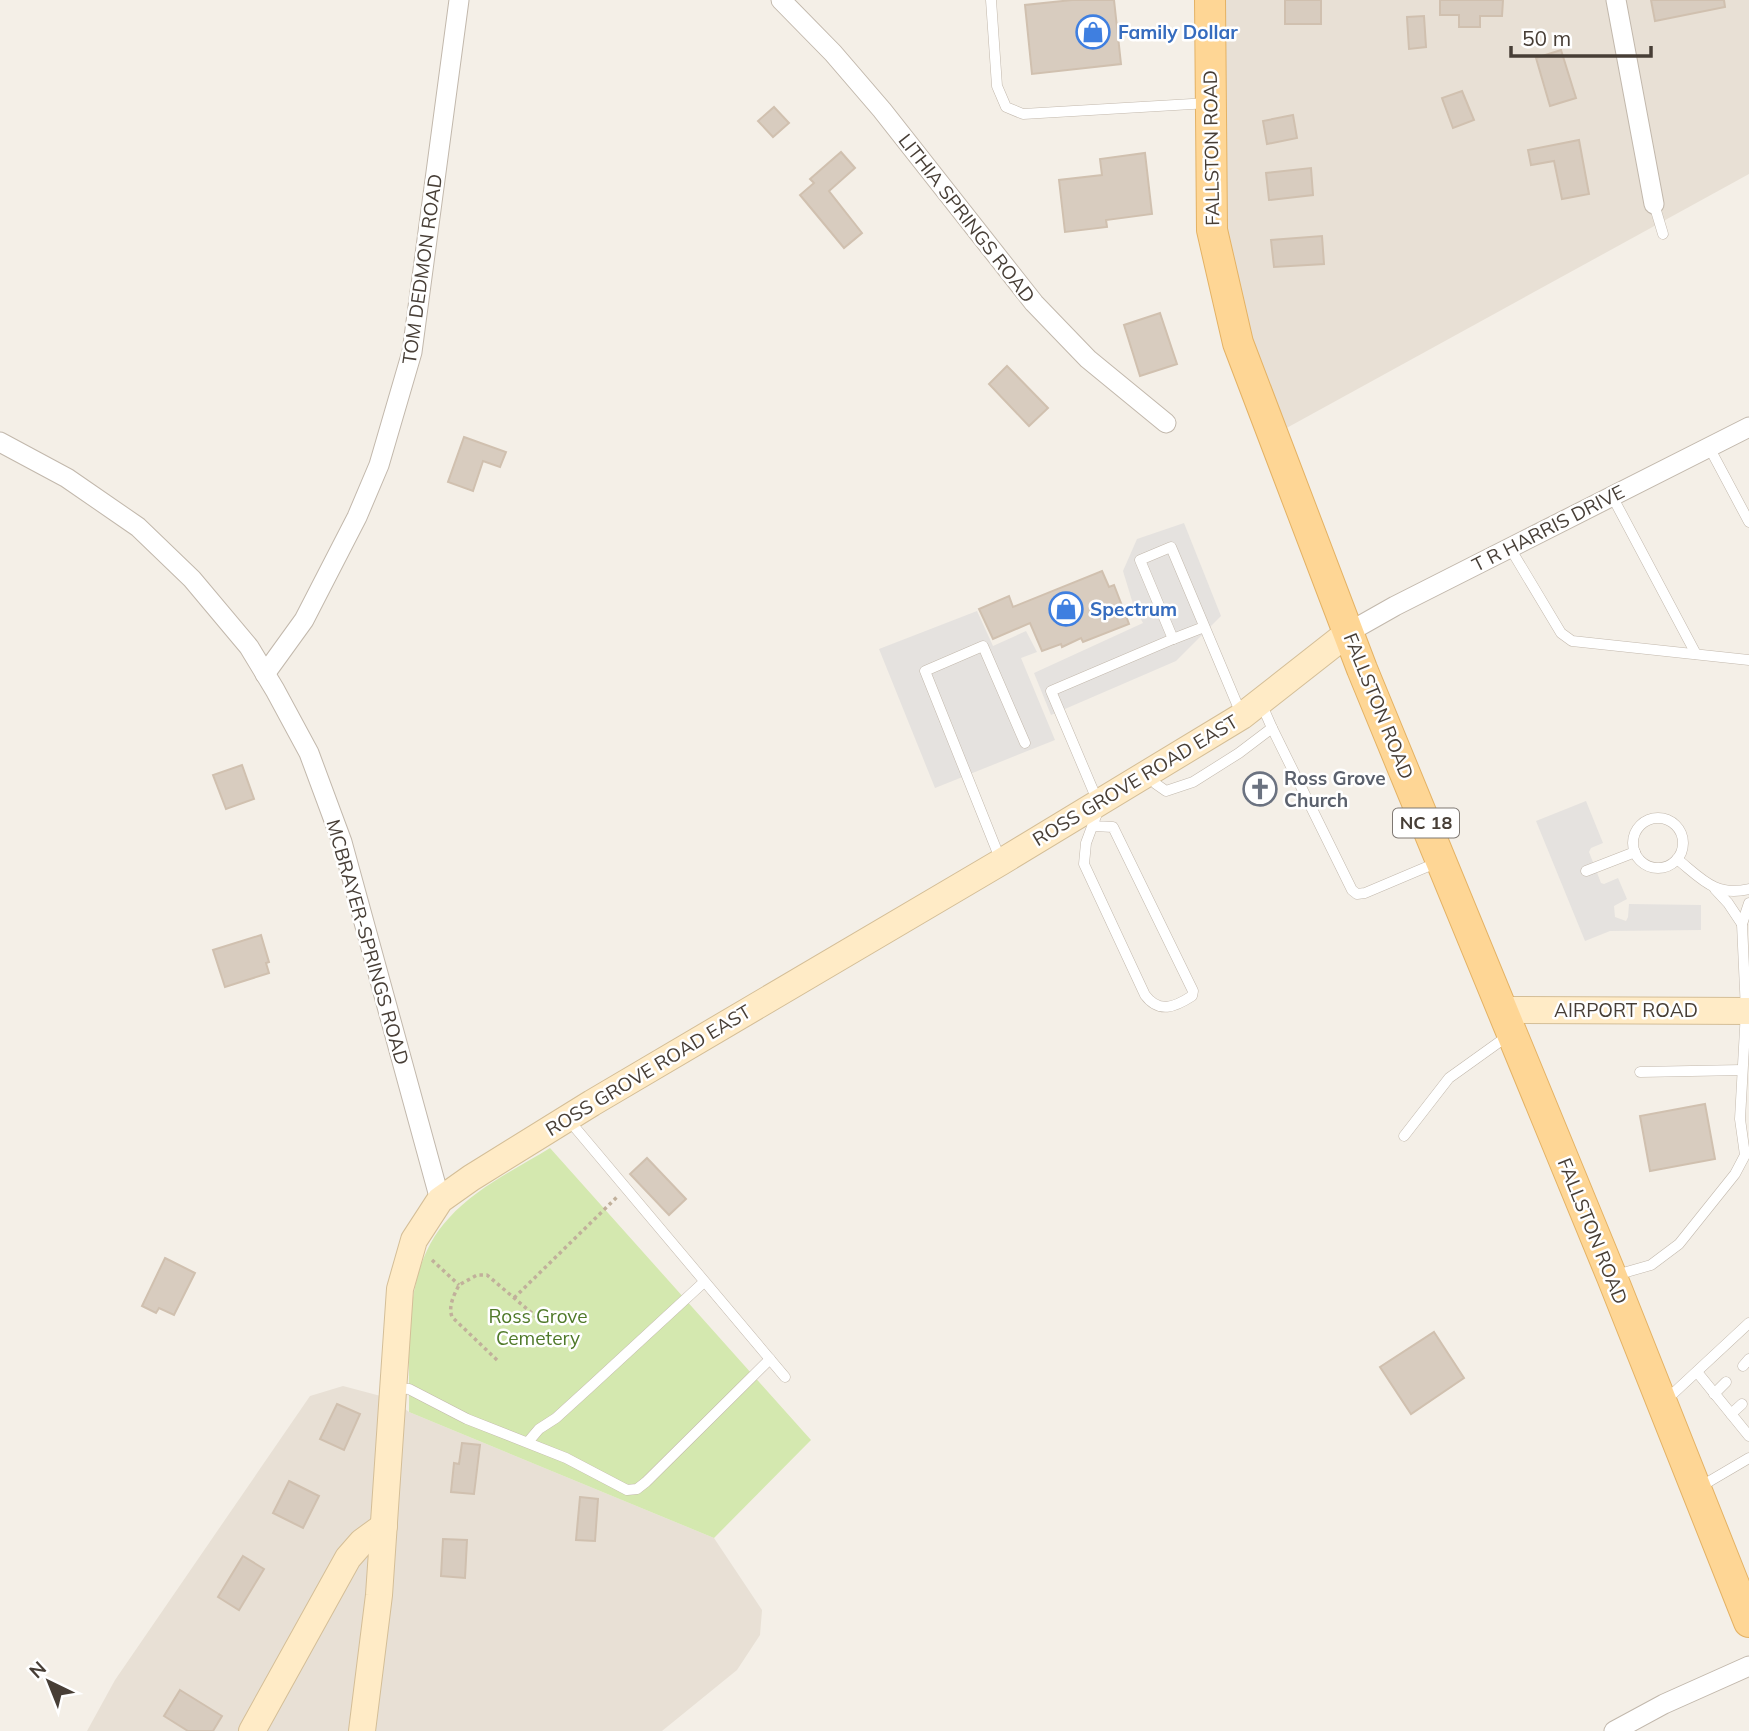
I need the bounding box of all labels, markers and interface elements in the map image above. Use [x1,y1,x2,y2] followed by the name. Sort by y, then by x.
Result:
[1074,13,1112,51] shop icon: Family Dollar
[1511,14,1651,58] scale bar
[1118,20,1238,44] place label: Family Dollar
[1522,25,1571,51] text: 50 m
[1198,70,1224,226] street label: FALLSTON ROAD
[894,129,1040,307] street label: LITHIA SPRINGS ROAD
[397,172,447,366] street label: TOM DEDMON ROAD
[1468,479,1628,577] street label: T R HARRIS DRIVE
[1047,590,1085,628] shop icon: Spectrum
[1090,597,1177,621] place label: Spectrum
[1339,629,1419,783] street label: FALLSTON ROAD
[1028,709,1243,851] street label: ROSS GROVE ROAD EAST
[1284,766,1386,812] place label: Ross Grove Church
[1241,770,1279,808] church icon: Ross Grove Church
[1393,808,1459,838] road number: NC 18
[321,816,415,1068] street label: MCBRAYER-SPRINGS ROAD
[1554,998,1698,1022] street label: AIRPORT ROAD
[541,999,756,1141] street label: ROSS GROVE ROAD EAST
[1553,1154,1633,1308] street label: FALLSTON ROAD
[488,1304,588,1350] park label: Ross Grove Cemetery
[14,1647,84,1717] north arrow
[24,1656,51,1683] text: N

